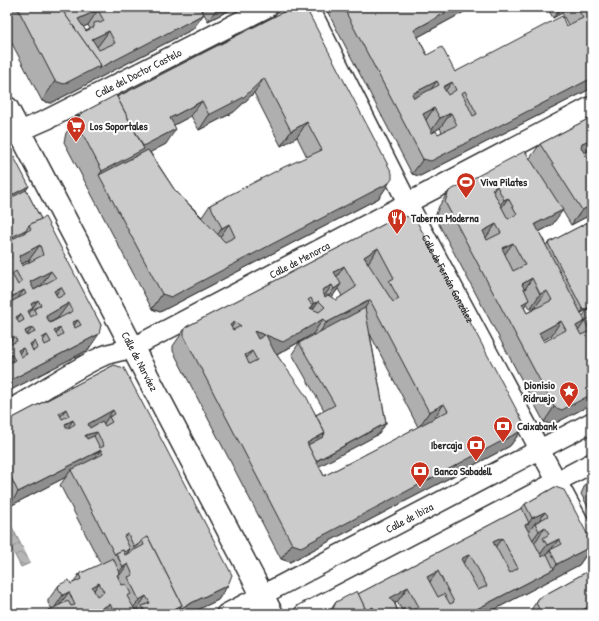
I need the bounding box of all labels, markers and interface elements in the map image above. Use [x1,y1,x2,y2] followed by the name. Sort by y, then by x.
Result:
[93,45,184,101] street label: Calle del Doctor Castelo
[65,115,87,143] supermarket icon: Los Soportales
[90,119,149,134] place label: Los Soportales
[455,171,477,199] sports icon: Viva Pilates
[480,175,528,189] place label: Viva Pilates
[386,207,408,235] restaurant icon: Taberna Moderna
[410,211,479,225] place label: Taberna Moderna
[419,232,478,325] street label: Calle de Fernán González
[267,238,333,282] street label: Calle de Menorca
[118,329,161,394] street label: Calle de Narváez
[523,378,556,406] place label: Dionisio Ridruejo
[558,380,580,408] place icon: Dionisio Ridruejo
[492,415,514,443] bank icon: Caixabank
[517,419,558,433] place label: Caixabank
[465,434,487,462] bank icon: Ibercaja
[431,438,463,453] place label: Ibercaja
[409,460,431,488] bank icon: Banco Sabadell
[434,464,493,478] place label: Banco Sabadell
[383,499,436,536] street label: Calle de Ibiza

